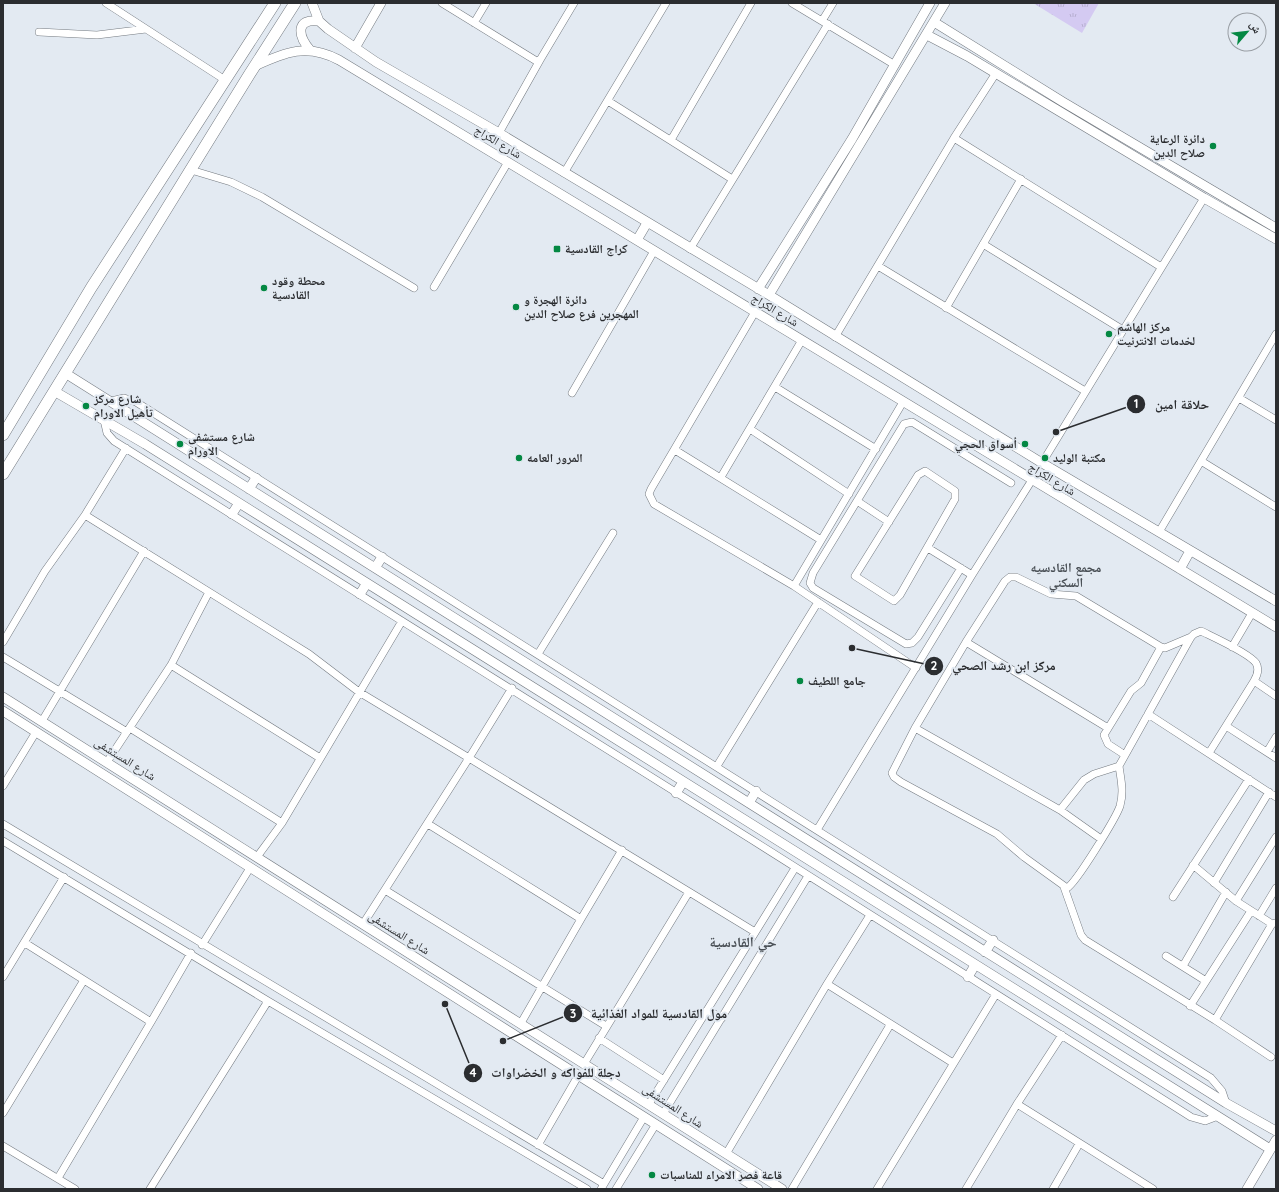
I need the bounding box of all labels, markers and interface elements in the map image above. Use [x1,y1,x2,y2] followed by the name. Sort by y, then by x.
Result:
[1227,12,1267,52] north arrow
[1246,19,1265,37] text: ش
[471,122,525,162] street label: شارع الكراج
[1150,131,1205,161] place label: دائرة الرعاية صلاح الدين
[1208,141,1218,151] marker: دائرة الرعاية صلاح الدين
[565,241,628,257] place label: كراج القادسية
[552,244,562,254] marker: كراج القادسية
[272,273,325,302] place label: محطة وقود القادسية
[259,283,269,293] marker: محطة وقود القادسية
[748,290,802,330] street label: شارع الكراج
[524,292,639,322] place label: دائرة الهجرة و المهجرين فرع صلاح الدين
[511,302,521,312] marker: دائرة الهجرة و المهجرين فرع صلاح الدين
[1117,319,1195,348] place label: مركز الهاشم لخدمات الانترنيت
[1104,329,1114,339] marker: مركز الهاشم لخدمات الانترنيت
[93,391,154,421] place label: شارع مركز تأهيل الاورام
[1126,392,1217,417] callout: حلاقة امين
[1134,396,1138,411] text: 1
[1155,396,1209,413] text: حلاقة امين
[81,401,91,411] marker: شارع مركز تأهيل الاورام
[188,429,255,459] place label: شارع مستشفى الاورام
[955,436,1017,454] place label: أسواق الحجي
[175,439,185,449] marker: شارع مستشفى الاورام
[1020,439,1030,449] marker: أسواق الحجي
[527,450,583,465] place label: المرور العامه
[1053,450,1106,465] place label: مكتبة الوليد
[514,453,524,463] marker: المرور العامه
[1040,453,1050,463] marker: مكتبة الوليد
[1025,459,1079,499] street label: شارع الكراج
[1030,559,1102,593] district label: مجمع القادسيه السكني
[924,653,1064,678] callout: مركز ابن رشد الصحي
[952,657,1056,676] text: مركز ابن رشد الصحي
[931,658,938,673] text: 2
[808,673,866,689] place label: جامع اللطیف
[795,676,805,686] marker: جامع اللطیف
[91,734,159,784] street label: شارع المستشفى
[365,908,433,958] street label: شارع المستشفى
[710,933,776,953] district label: حي القادسية
[563,1001,735,1026] callout: مول القادسية للمواد الغذائية
[591,1005,727,1021] text: مول القادسية للمواد الغذائية
[570,1006,576,1021] text: 3
[463,1060,628,1085] callout: دجلة للفواكه و الخضراوات
[491,1064,621,1080] text: دجلة للفواكه و الخضراوات
[469,1065,477,1080] text: 4
[639,1080,707,1132] street label: شارع المستشفى
[660,1167,782,1182] place label: قاعة فصر الامراء للمناسبات
[647,1170,657,1180] marker: قاعة فصر الامراء للمناسبات

